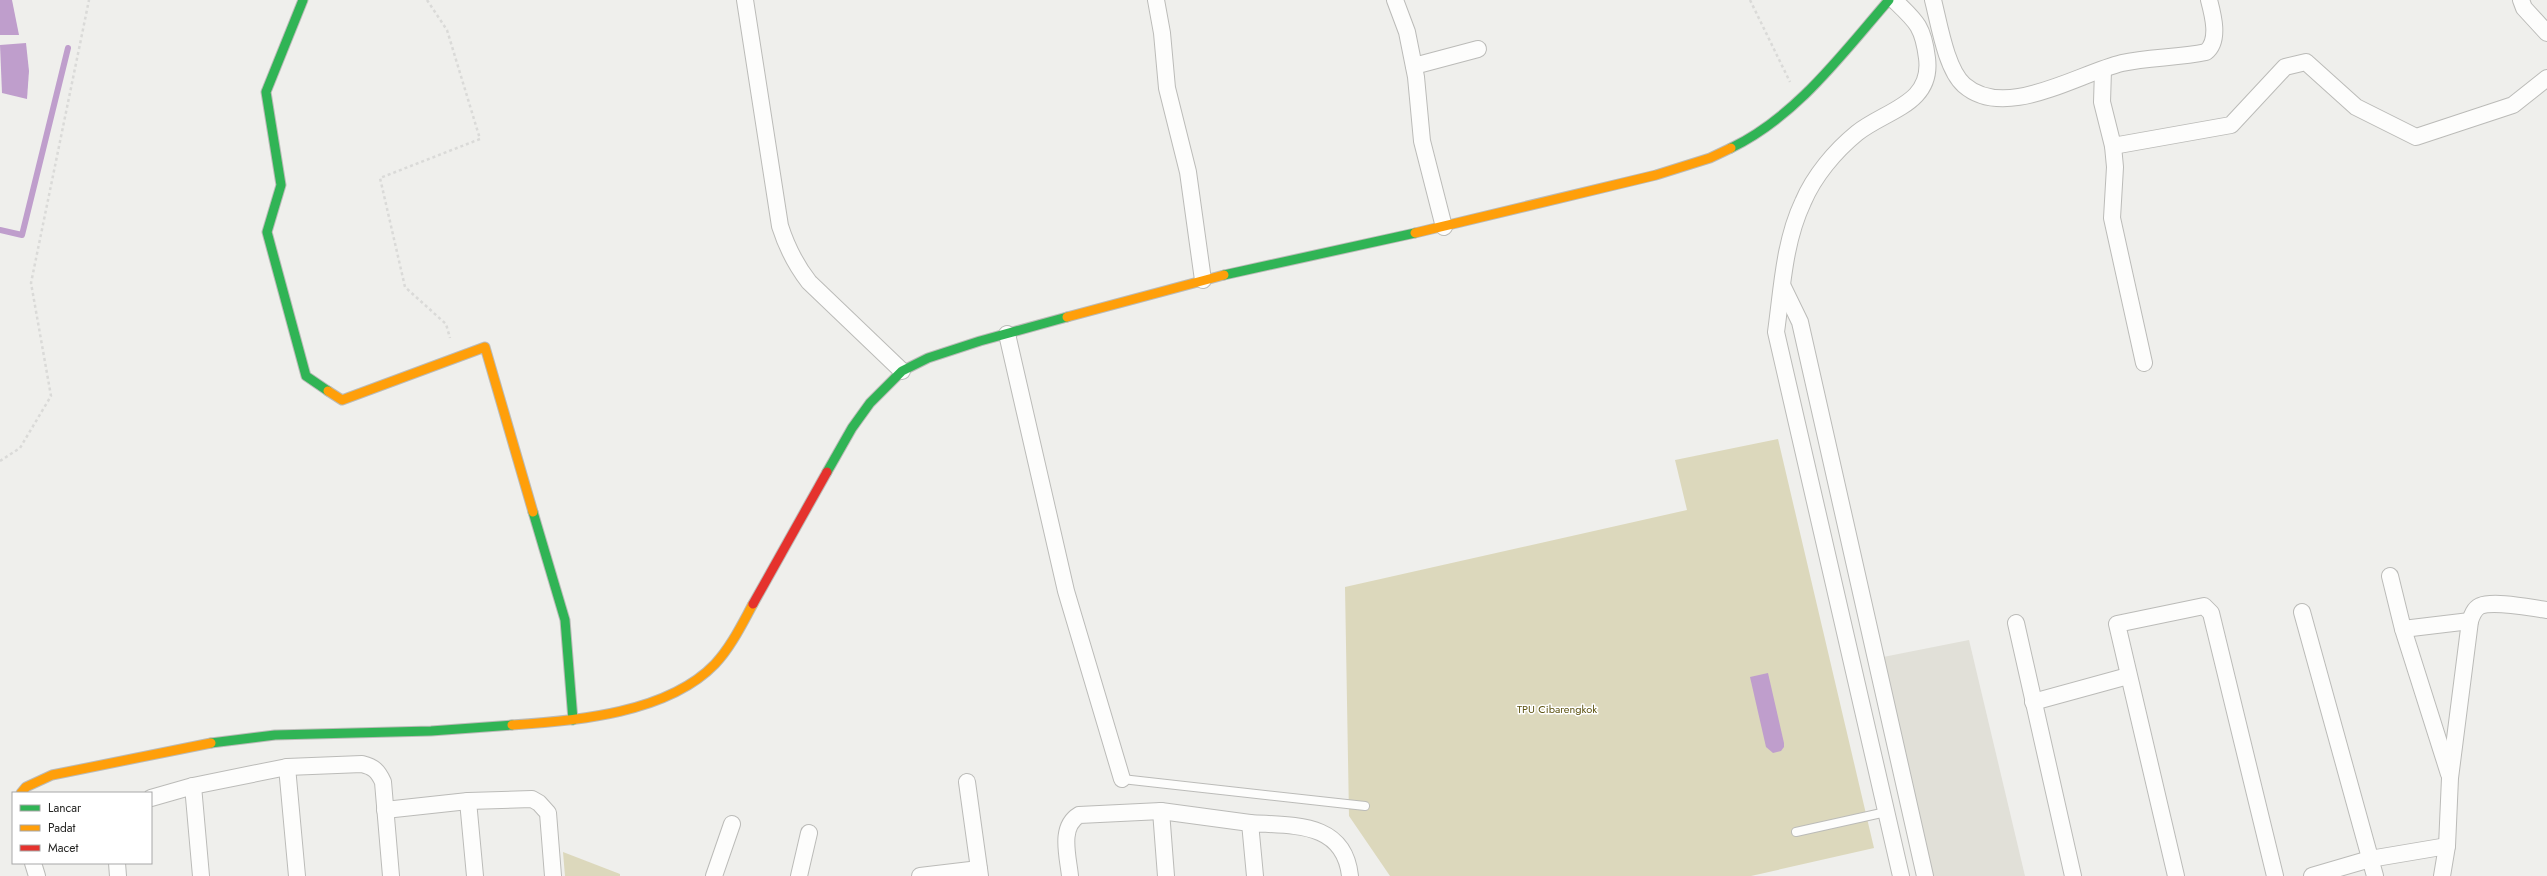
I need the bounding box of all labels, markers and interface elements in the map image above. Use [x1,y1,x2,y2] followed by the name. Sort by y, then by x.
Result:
[1517,701,1597,717] park label: TPU Cibarengkok
[12,792,152,864] legend
[48,799,82,817] text: Lancar
[48,819,76,837] text: Padat
[48,839,78,857] text: Macet

